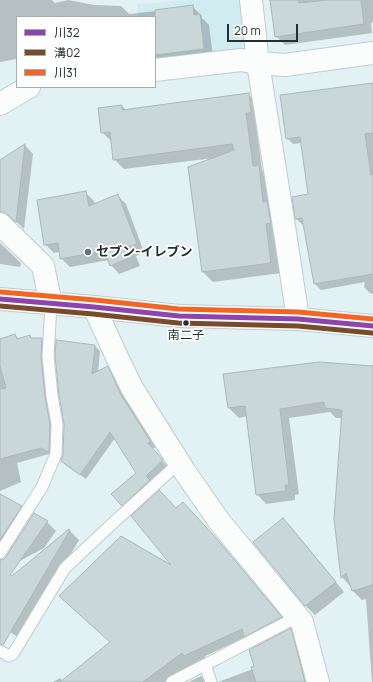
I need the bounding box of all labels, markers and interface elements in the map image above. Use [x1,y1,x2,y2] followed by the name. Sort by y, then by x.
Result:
[16,16,156,88] legend
[229,16,300,42] scale bar
[234,22,261,39] text: 20 m
[54,24,79,41] text: 川32
[54,44,80,61] text: 溝02
[54,64,77,81] text: 川31
[96,244,192,260] place label: セブン-イレブン
[83,247,93,257] marker: セブン-イレブン
[181,318,191,328] marker: 南二子
[168,329,204,343] place label: 南二子

